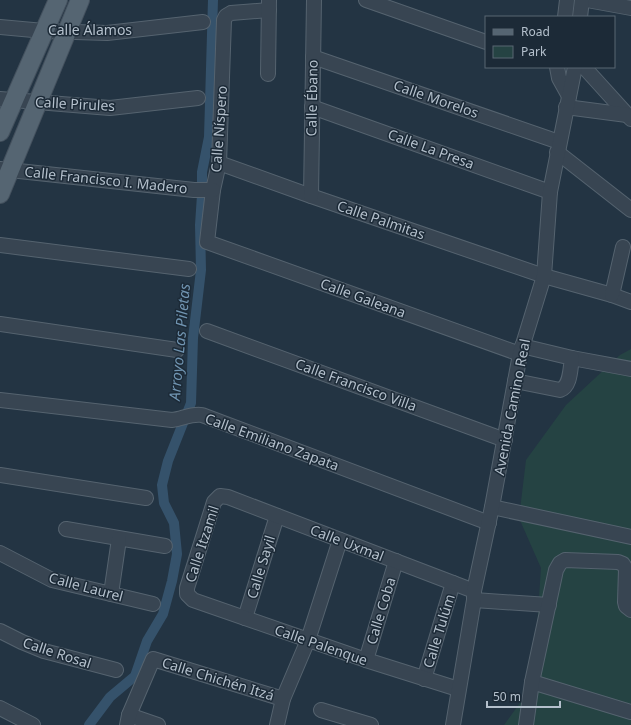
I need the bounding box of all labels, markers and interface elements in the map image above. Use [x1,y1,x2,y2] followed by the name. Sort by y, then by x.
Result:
[485,16,615,68] legend
[48,20,132,39] street label: Calle Álamos
[521,23,550,40] text: Road
[521,43,547,60] text: Park
[301,59,322,137] street label: Calle Ébano
[391,75,482,122] street label: Calle Morelos
[206,85,231,173] street label: Calle Níspero
[34,92,116,115] street label: Calle Pirules
[385,124,477,173] street label: Calle La Presa
[24,161,188,198] street label: Calle Francisco I. Madero
[335,196,428,244] street label: Calle Palmitas
[318,273,408,322] street label: Calle Galeana
[164,282,194,402] water label: Arroyo Las Piletas
[489,337,534,477] street label: Avenida Camino Real
[293,354,419,415] street label: Calle Francisco Villa
[203,408,342,475] street label: Calle Emiliano Zapata
[180,503,223,585] street label: Calle Itzamil
[308,520,387,565] street label: Calle Uxmal
[242,533,279,601] street label: Calle Sayil
[47,567,125,606] street label: Calle Laurel
[361,575,400,647] street label: Calle Coba
[418,591,459,670] street label: Calle Tulúm
[272,620,370,669] street label: Calle Palenque
[21,633,94,673] street label: Calle Rosal
[160,652,277,705] street label: Calle Chichén Itzá
[487,683,560,709] scale bar
[493,688,521,705] text: 50 m

